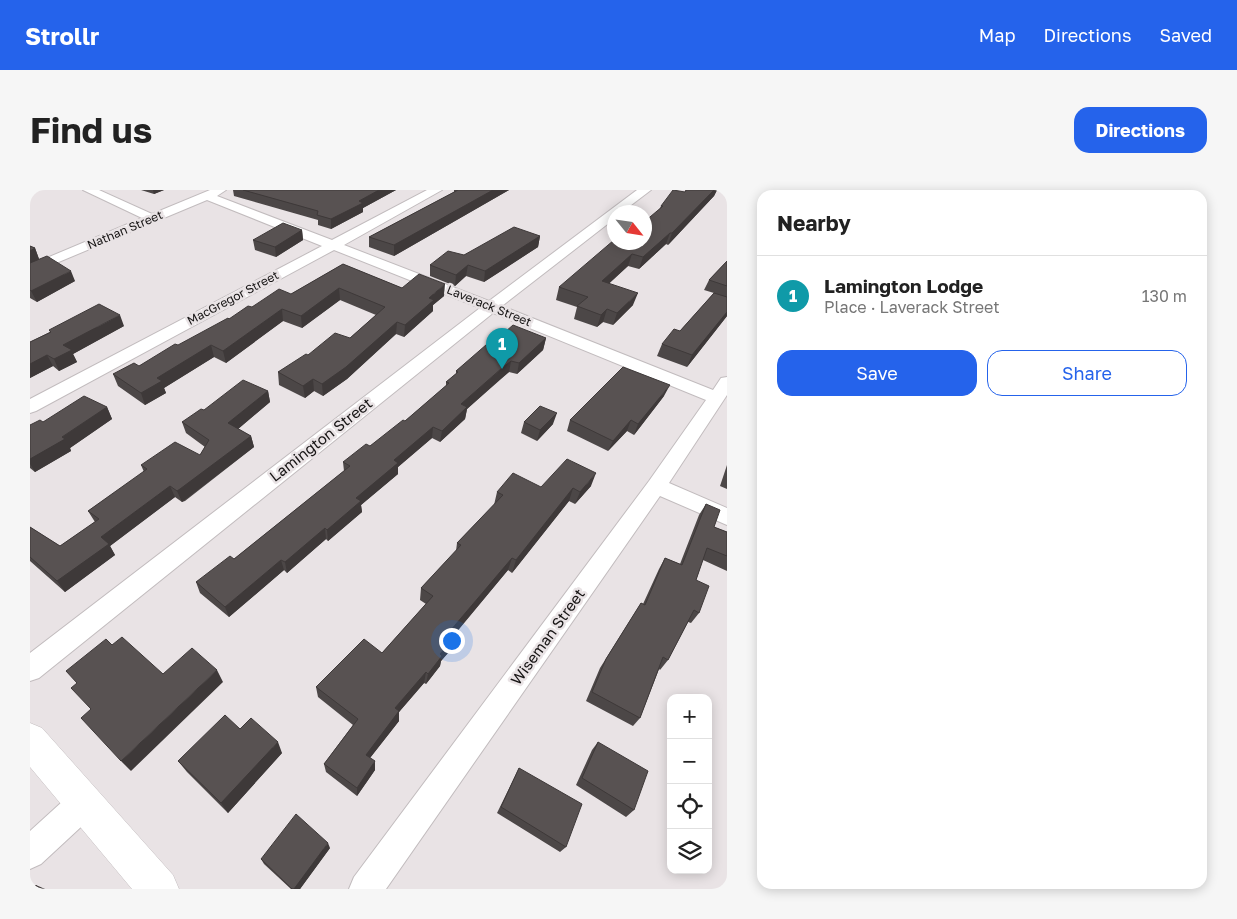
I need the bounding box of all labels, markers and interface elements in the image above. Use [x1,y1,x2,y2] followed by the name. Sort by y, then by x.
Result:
[25,21,99,50] text: Strollr
[979,24,1015,46] text: Map
[1043,24,1131,46] text: Directions
[1159,24,1212,46] text: Saved
[1074,107,1207,153] button: Directions
[30,109,152,151] text: Find us
[607,205,652,250] north arrow
[85,207,165,252] street label: Nathan Street
[777,210,851,236] text: Nearby
[184,267,281,328] street label: MacGregor Street
[824,274,983,297] text: Lamington Lodge
[445,282,534,329] street label: Laverack Street
[789,286,797,306] text: 1
[1142,286,1187,306] text: 130 m
[824,297,1000,317] text: Place · Laverack Street
[486,328,518,369] pin: 1
[777,350,977,396] button: Save
[987,350,1187,396] button: Share
[265,394,375,485] street label: Lamington Street
[506,585,588,688] street label: Wiseman Street
[439,628,465,654] your location
[667,694,712,874] map controls
[667,694,712,739] button: +
[667,739,712,784] button: −
[667,784,712,829] button: locate
[667,829,712,874] button: layers

